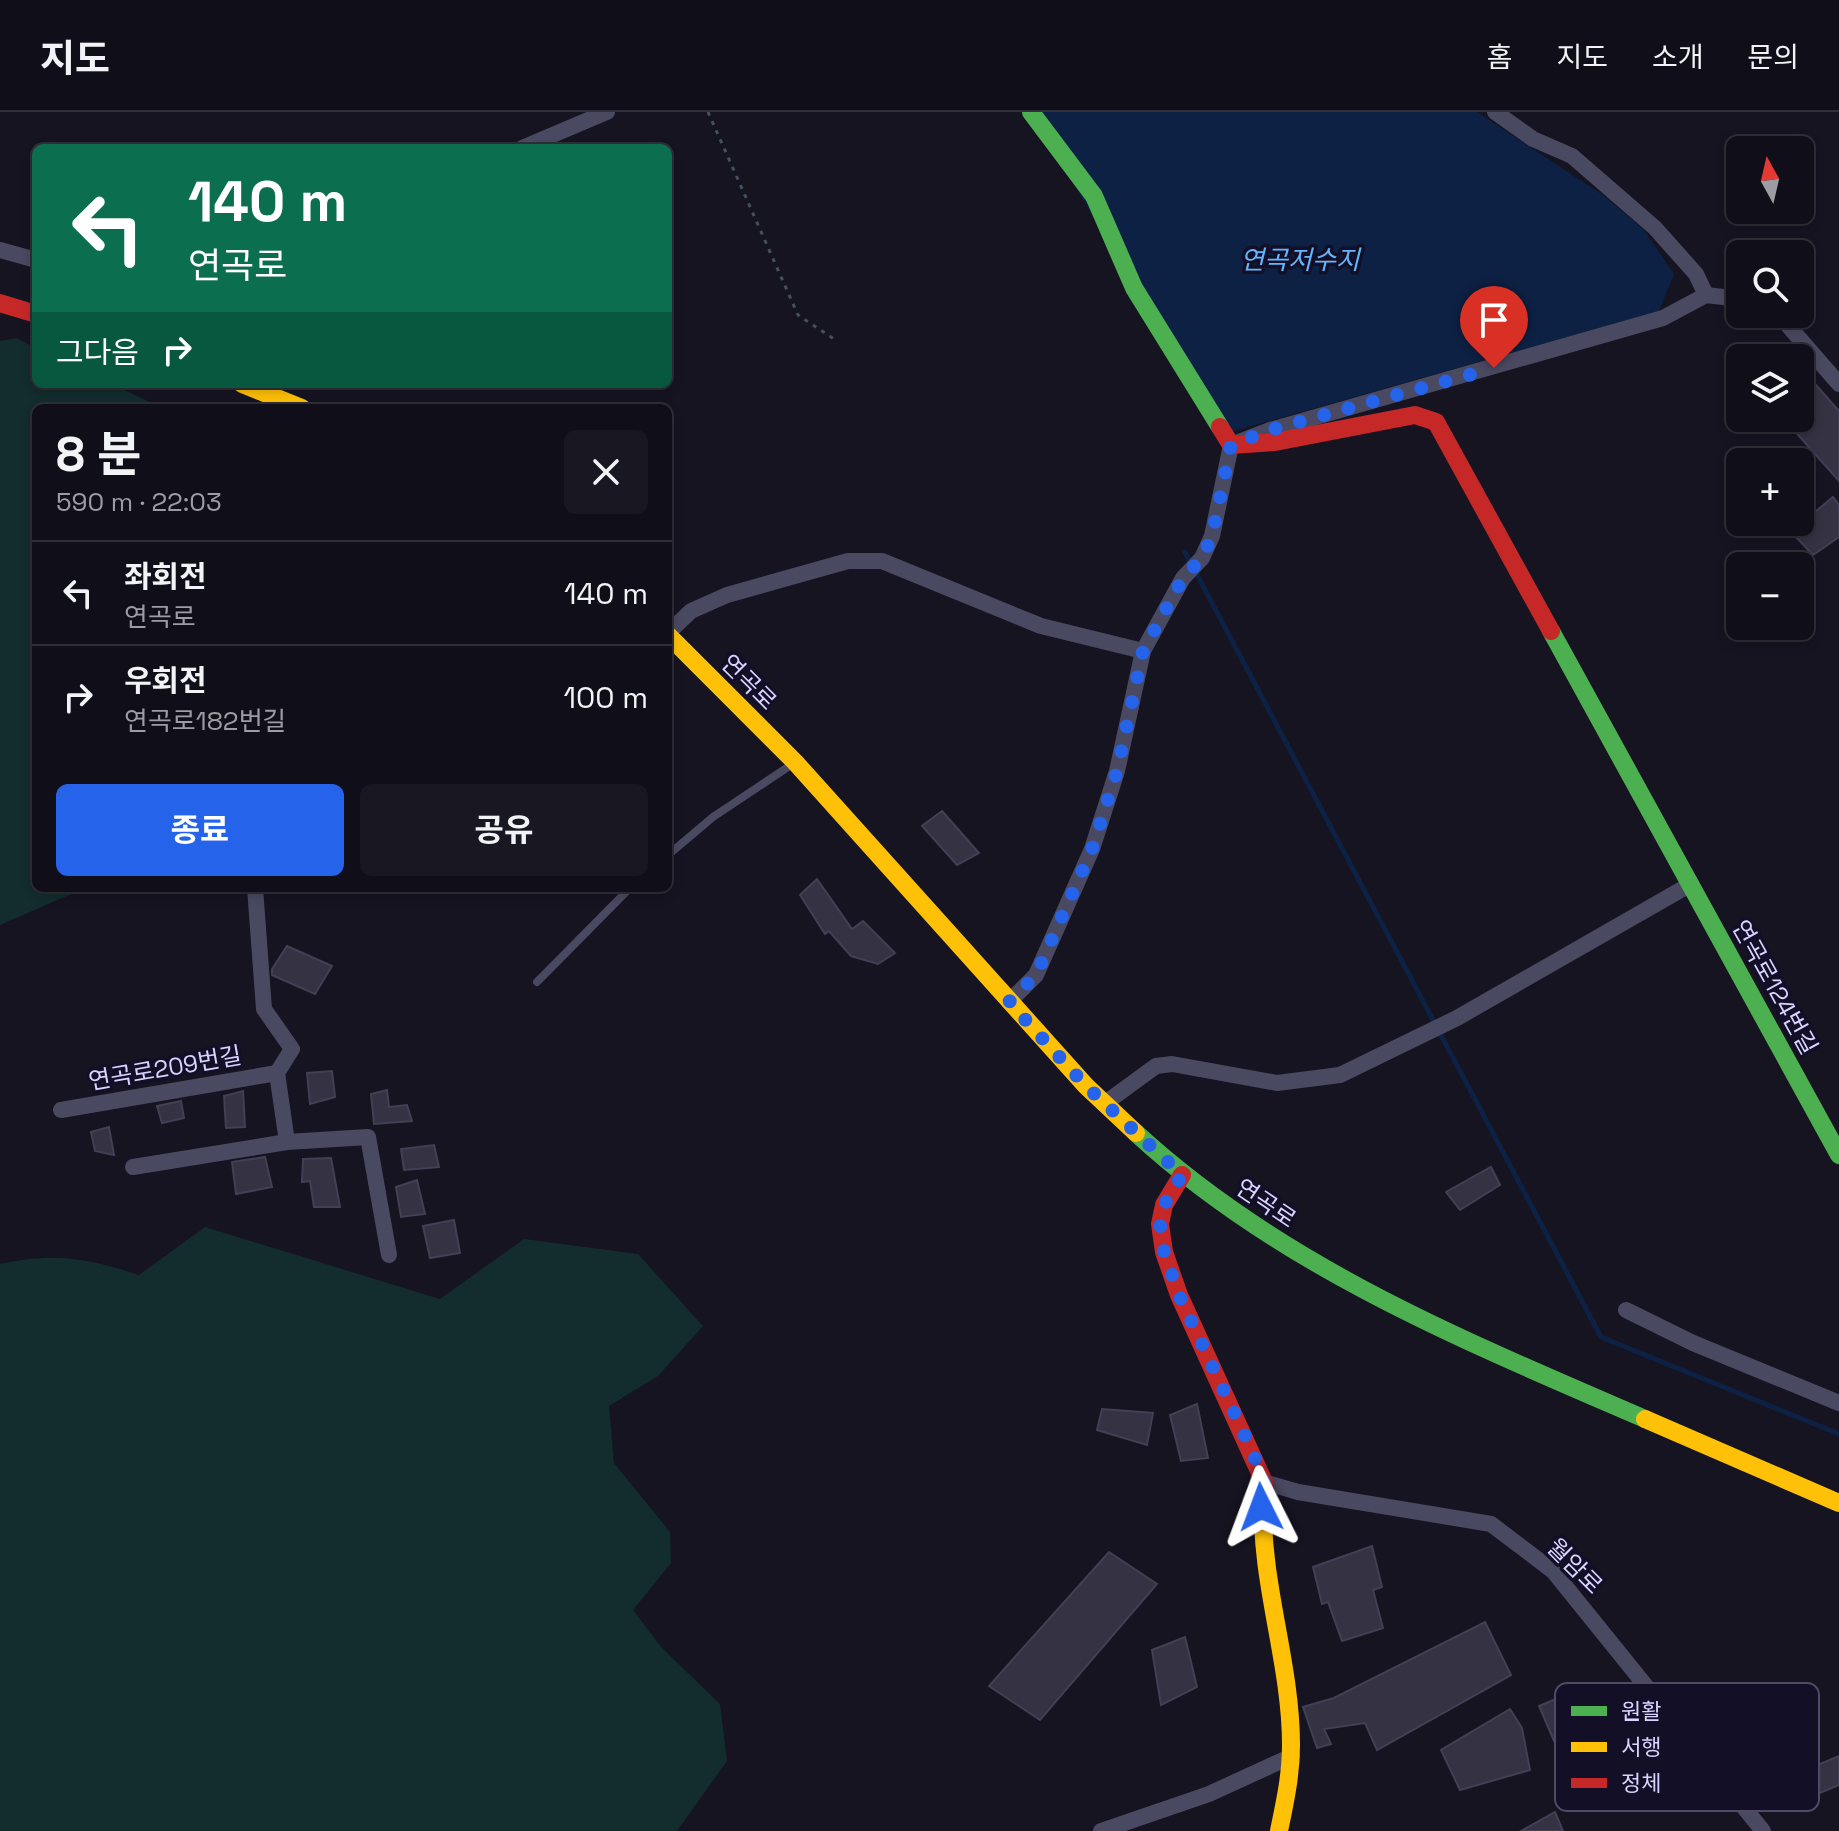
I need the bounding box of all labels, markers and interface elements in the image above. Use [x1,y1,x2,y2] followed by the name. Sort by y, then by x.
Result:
[40,35,110,83] text: 지도
[1487,39,1512,75] text: 홈
[1556,39,1608,75] text: 지도
[1652,39,1703,75] text: 소개
[1747,39,1799,75] text: 문의
[1726,136,1814,224] north arrow
[1726,136,1814,640] map controls
[188,166,347,237] text: 140 m
[56,176,160,280] icon: left
[1726,240,1814,328] button: search
[188,243,287,289] text: 연곡로
[1240,243,1362,277] water label: 연곡저수지
[1460,286,1528,368] pin
[1472,298,1516,342] icon: arrive
[155,328,199,372] icon: right
[56,333,139,372] text: 그다음
[1726,344,1814,432] button: layers
[56,424,141,485] text: 8 분
[564,430,648,514] button: close
[1726,448,1814,536] button: +
[56,485,222,519] text: 590 m · 22:03
[1726,552,1814,640] button: −
[124,557,207,596] text: 좌회전
[56,571,100,615] icon: left
[564,574,648,613] text: 140 m
[124,600,196,634] text: 연곡로
[715,648,783,716] street label: 연곡로
[124,661,207,700] text: 우회전
[56,675,100,719] icon: right
[563,678,648,717] text: 100 m
[124,704,286,738] text: 연곡로182번길
[56,784,344,876] button: 종료
[360,784,648,876] button: 공유
[1725,914,1825,1060] street label: 연곡로124번길
[86,1039,244,1097] street label: 연곡로209번길
[1230,1172,1302,1234] street label: 연곡로
[1219,1465,1303,1549] position arrow
[1541,1532,1609,1600] street label: 월암로
[1555,1683,1819,1811] legend
[1621,1697,1661,1725] text: 원활
[1621,1733,1661,1761] text: 서행
[1621,1769,1661,1797] text: 정체

